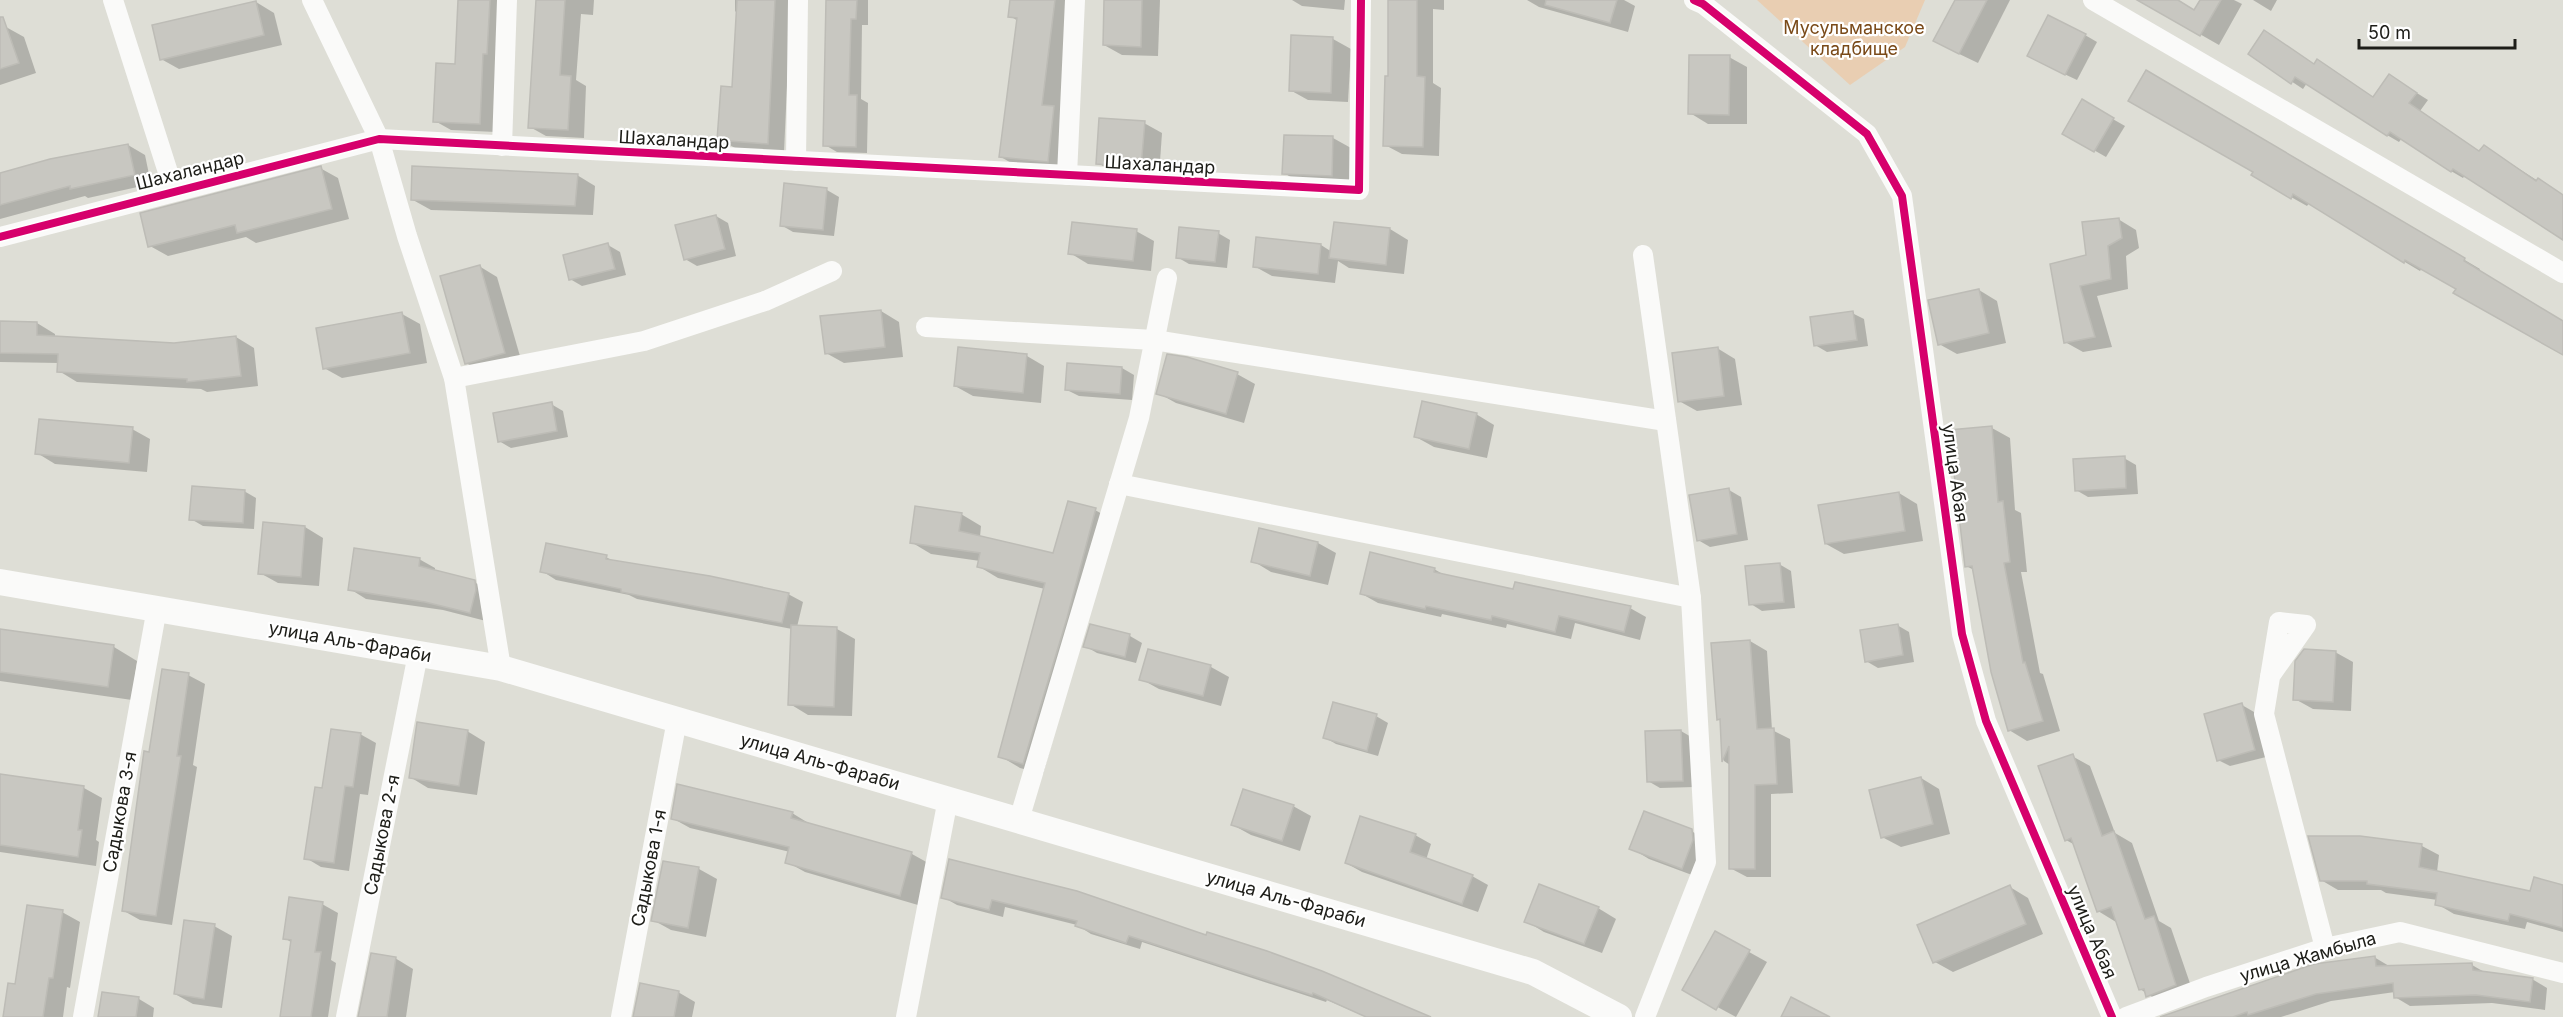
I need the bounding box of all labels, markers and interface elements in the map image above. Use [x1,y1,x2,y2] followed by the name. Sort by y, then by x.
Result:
[2359,12,2515,50] scale bar
[1783,17,1925,59] park label: Мусульманское кладбище
[2368,22,2411,43] text: 50 m
[618,126,730,153] street label: Шахаландар
[134,147,246,194] street label: Шахаландар
[1104,151,1216,178] street label: Шахаландар
[1938,422,1973,524] street label: улица Абая
[267,617,433,666] street label: улица Аль-Фараби
[738,729,902,794] street label: улица Аль-Фараби
[99,750,140,874] street label: Садыкова 3-я
[360,773,404,897] street label: Садыкова 2-я
[627,808,670,928] street label: Садыкова 1-я
[1204,866,1368,931] street label: улица Аль-Фараби
[2063,882,2122,982] street label: улица Абая
[2237,927,2378,986] street label: улица Жамбыла

